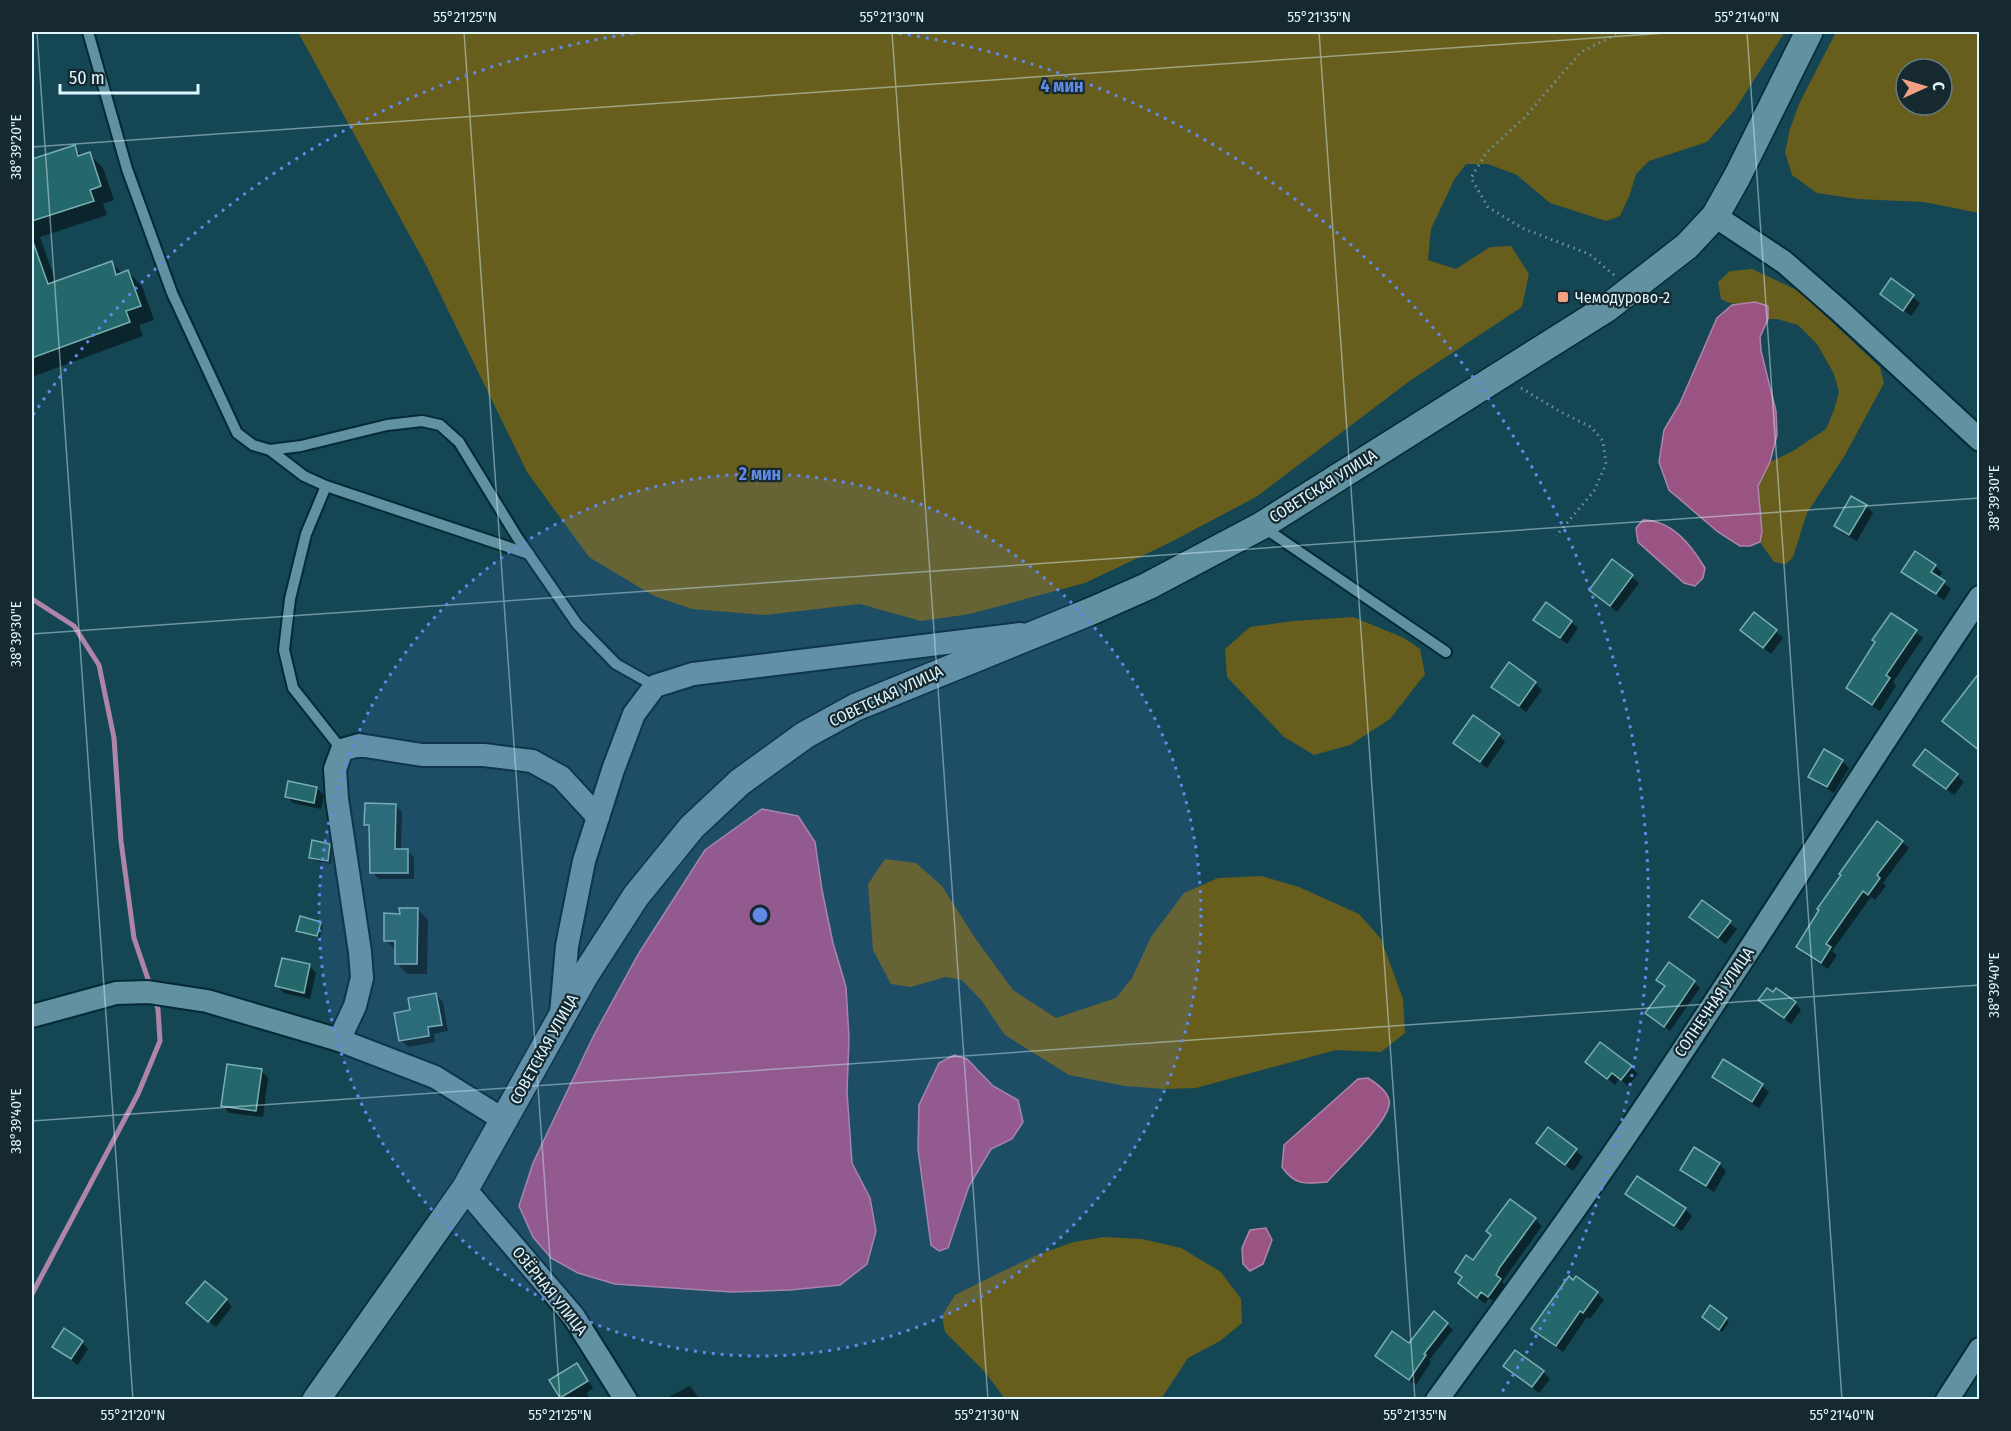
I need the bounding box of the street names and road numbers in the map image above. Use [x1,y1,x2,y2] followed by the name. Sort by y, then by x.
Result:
[1266,445,1381,527] street label: СОВЕТСКАЯ УЛИЦА
[826,661,946,731] street label: СОВЕТСКАЯ УЛИЦА
[1670,943,1758,1060] street label: СОЛНЕЧНАЯ УЛИЦА
[506,990,582,1107] street label: СОВЕТСКАЯ УЛИЦА
[508,1243,592,1340] street label: ОЗЁРНАЯ УЛИЦА

